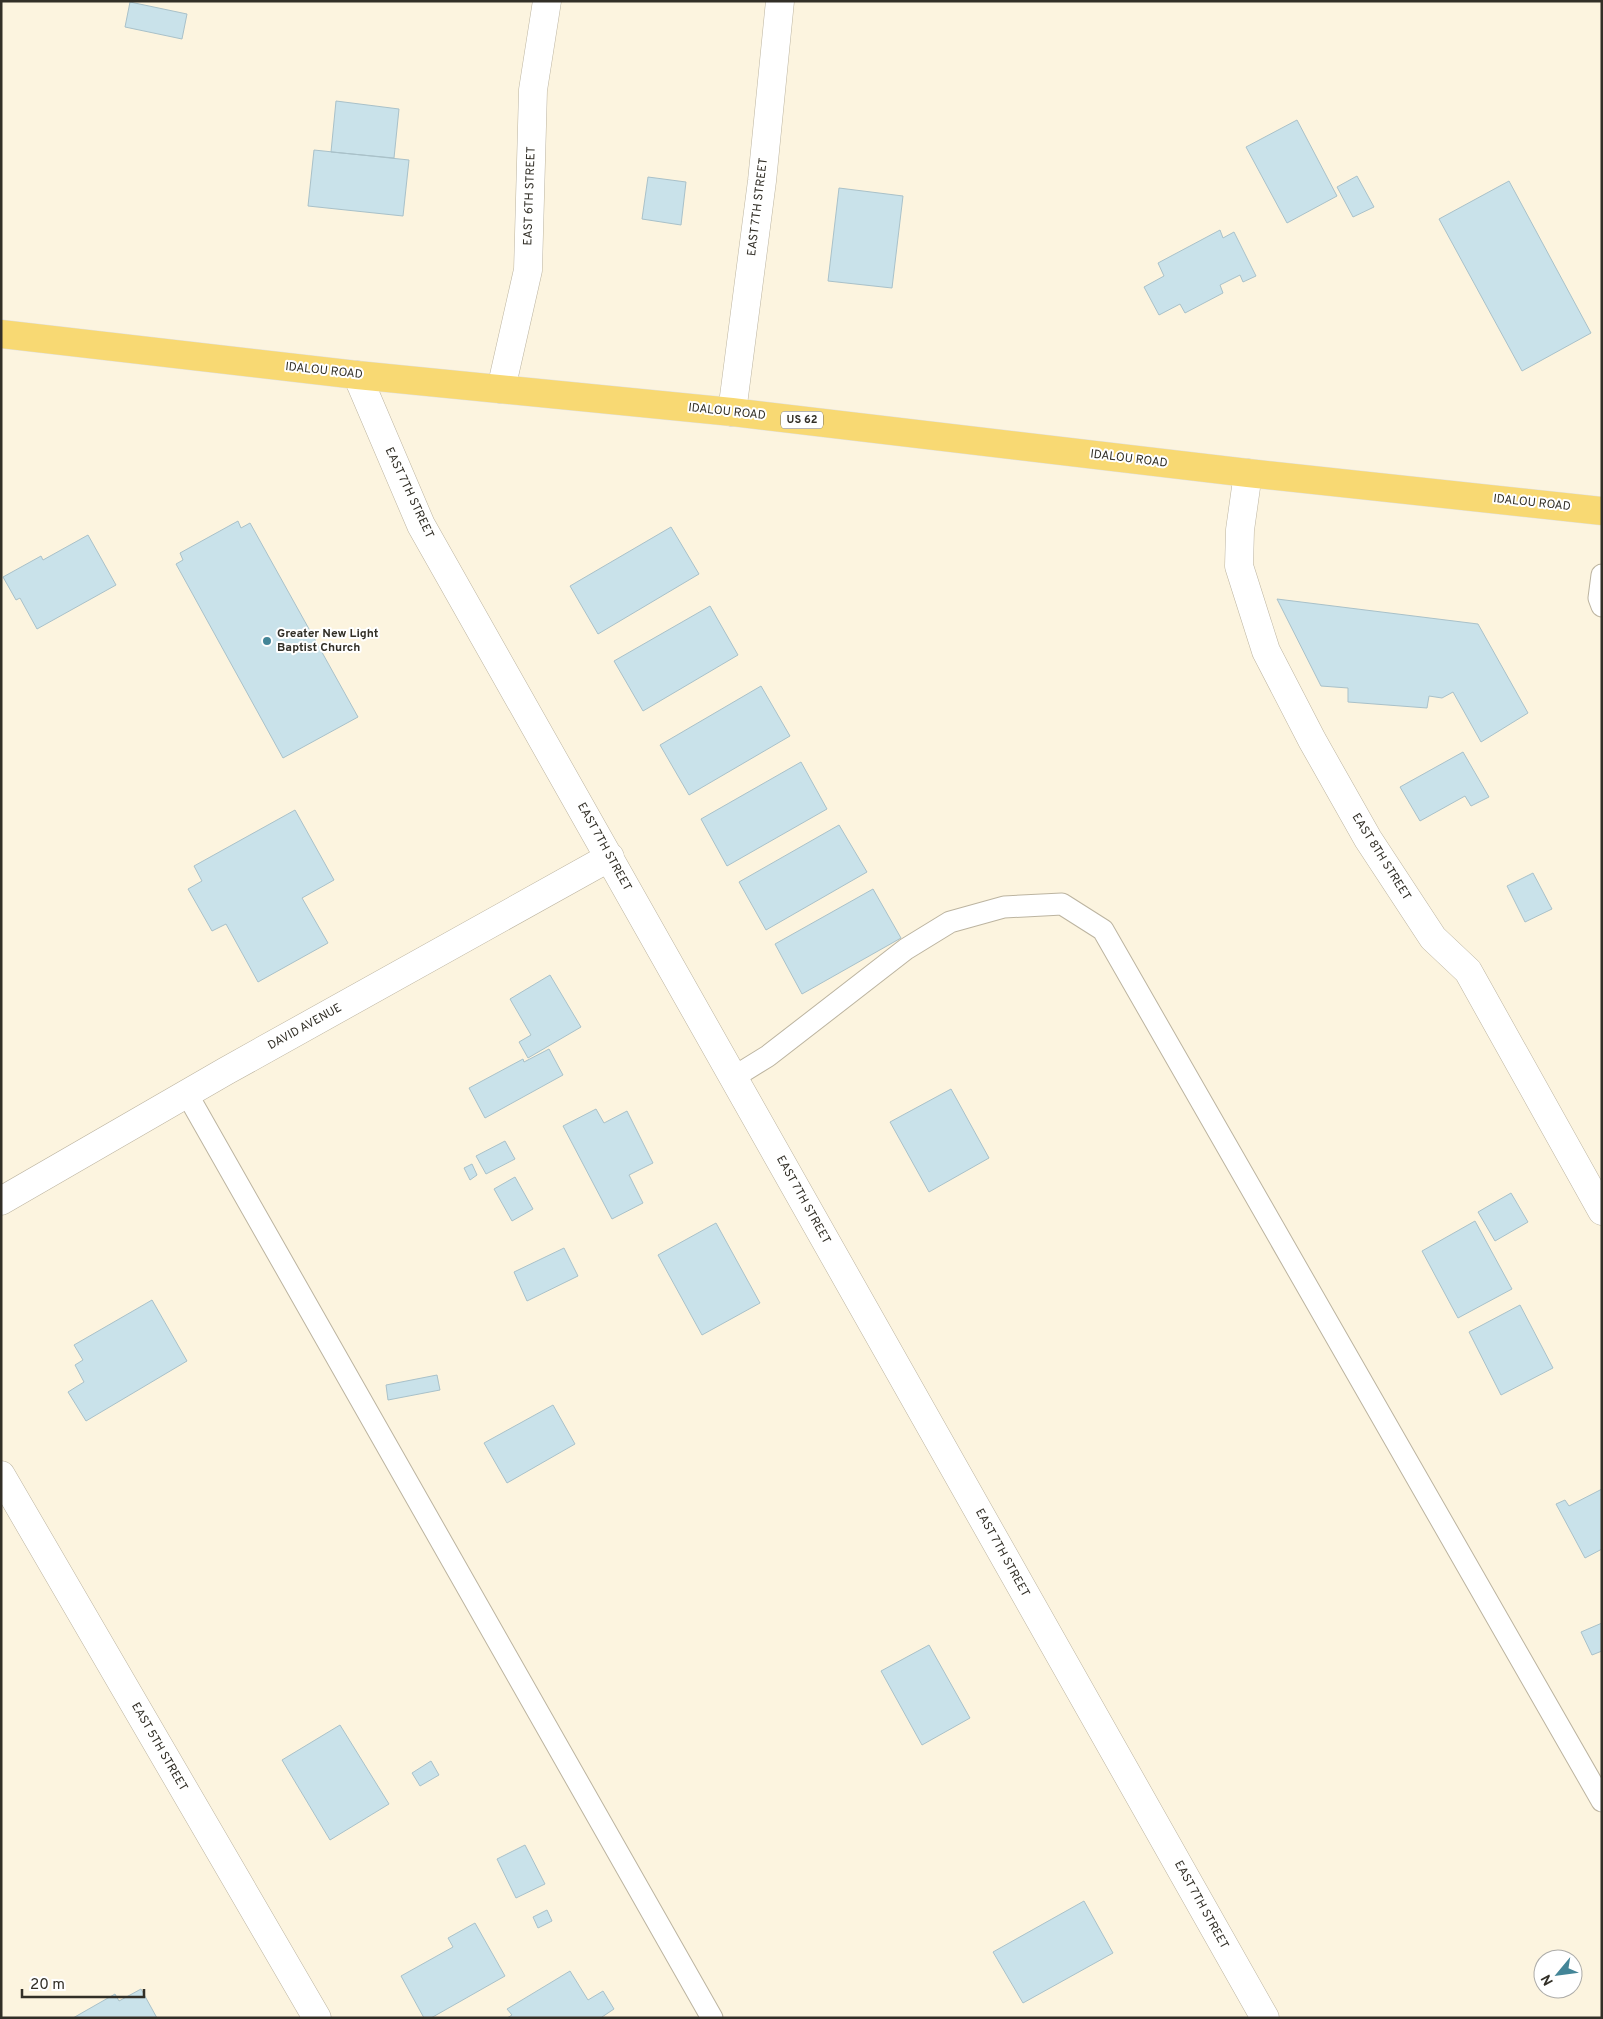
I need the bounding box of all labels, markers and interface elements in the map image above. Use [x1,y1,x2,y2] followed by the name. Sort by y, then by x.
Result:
[520,146,540,246] street label: EAST 6TH STREET
[744,157,772,257] street label: EAST 7TH STREET
[285,359,363,383] street label: IDALOU ROAD
[688,400,766,424] street label: IDALOU ROAD
[781,412,823,428] road number: US 62
[381,445,437,541] street label: EAST 7TH STREET
[1089,446,1169,472] street label: IDALOU ROAD
[1493,491,1571,515] street label: IDALOU ROAD
[277,626,379,656] place label: Greater New Light Baptist Church
[261,635,273,647] marker: Greater New Light Baptist Church
[573,800,635,894] street label: EAST 7TH STREET
[1348,810,1414,904] street label: EAST 8TH STREET
[265,1000,345,1054] street label: DAVID AVENUE
[772,1153,834,1247] street label: EAST 7TH STREET
[971,1506,1033,1600] street label: EAST 7TH STREET
[127,1700,191,1794] street label: EAST 5TH STREET
[1170,1858,1232,1952] street label: EAST 7TH STREET
[1533,1949,1583,1999] north arrow
[22,1966,145,1998] scale bar
[1538,1971,1558,1988] text: N
[30,1976,65,1995] text: 20 m

